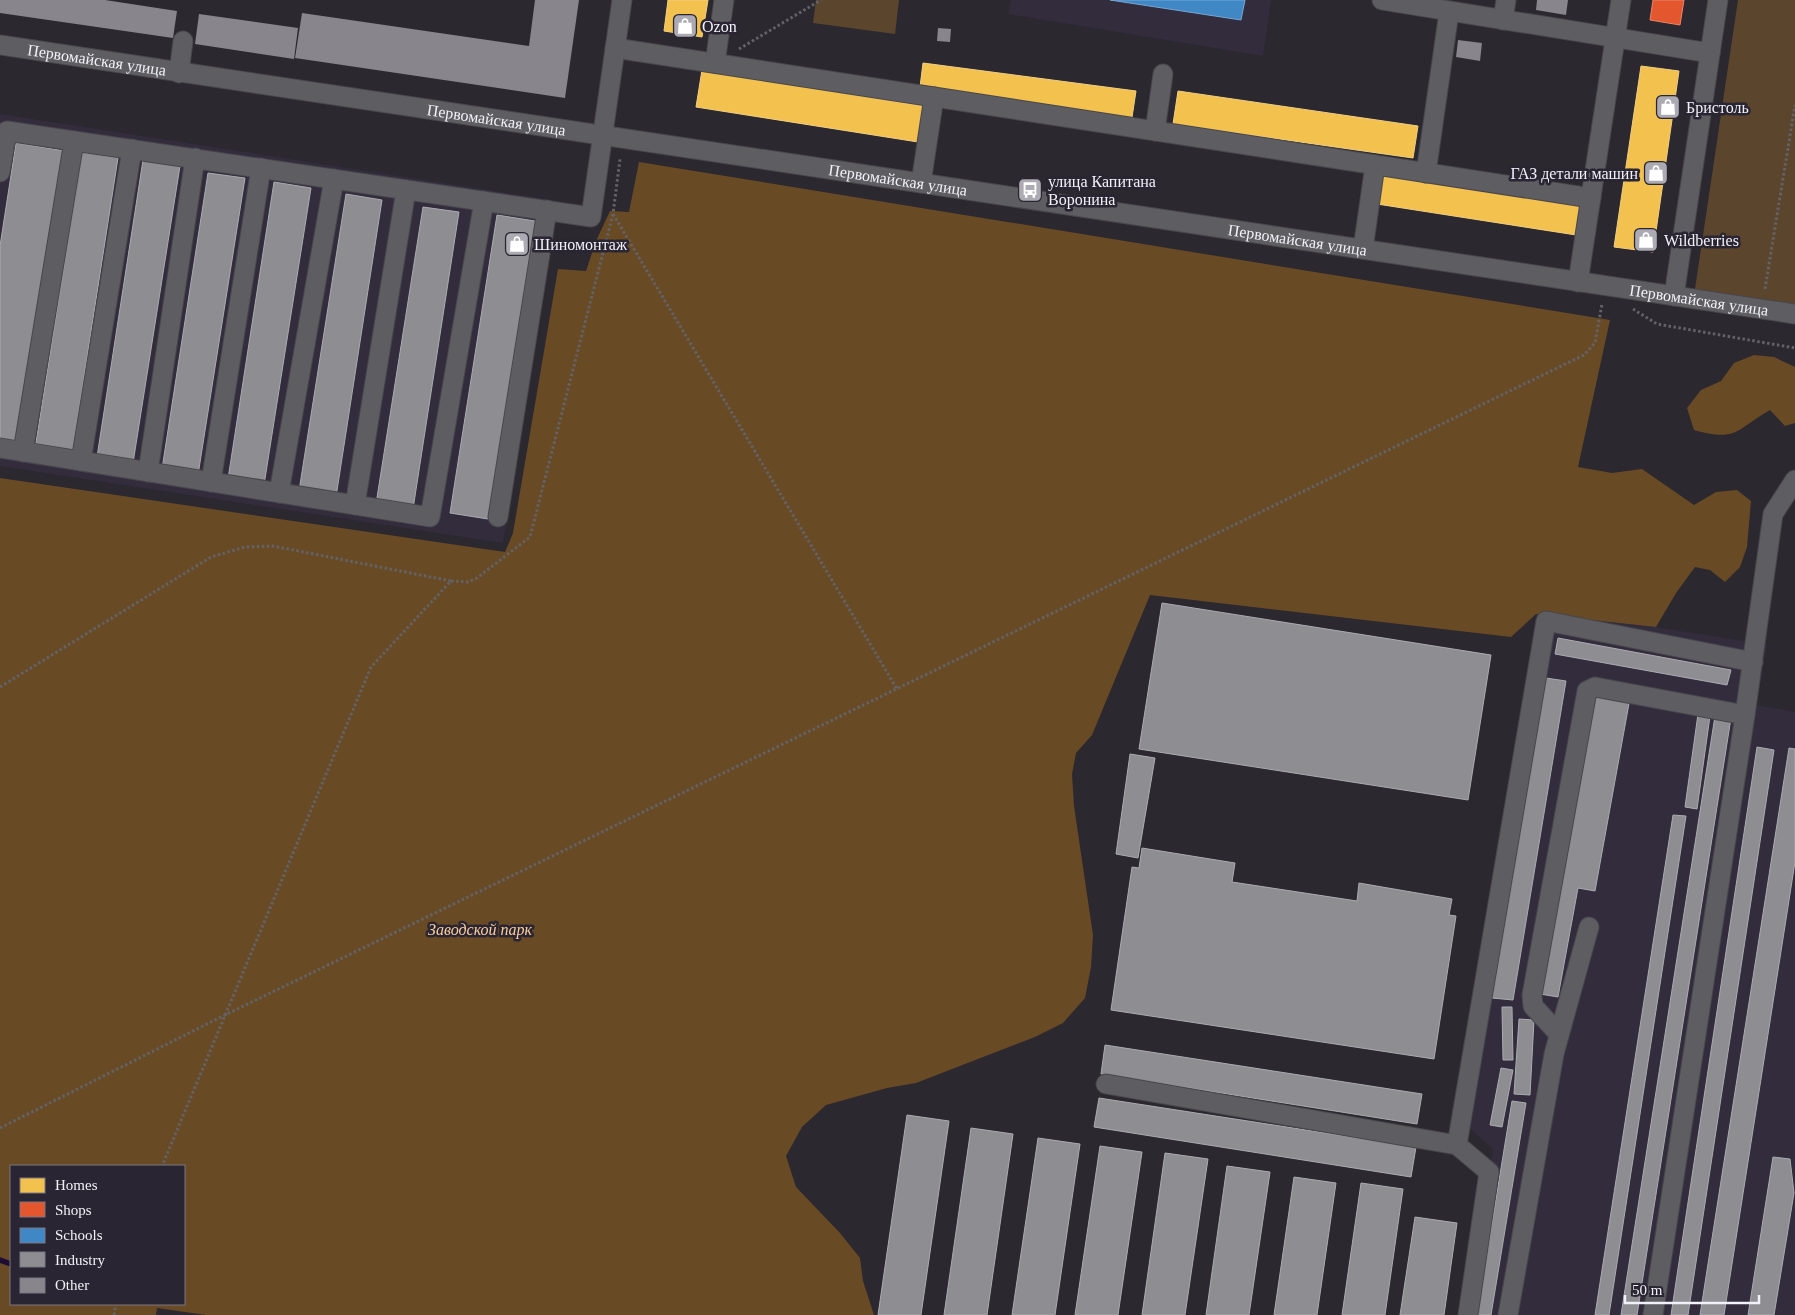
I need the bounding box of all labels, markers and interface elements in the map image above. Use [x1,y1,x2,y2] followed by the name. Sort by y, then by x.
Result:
[672,13,698,39] shop icon: Ozon
[702,18,737,35] place label: Ozon
[26,41,167,78] street label: Первомайская улица
[1655,94,1681,120] shop icon: Бристоль
[1686,99,1749,117] place label: Бристоль
[426,101,567,138] street label: Первомайская улица
[1643,160,1669,186] shop icon: ГАЗ детали машин
[827,161,969,198] street label: Первомайская улица
[1511,165,1638,183] place label: ГАЗ детали машин
[1048,173,1156,209] place label: улица Капитана Воронина
[1017,177,1043,203] bus stop icon: улица Капитана Воронина
[1227,221,1368,258] street label: Первомайская улица
[1633,227,1659,253] shop icon: Wildberries
[504,231,530,257] shop icon: Шиномонтаж
[1664,232,1739,249] place label: Wildberries
[534,236,628,253] place label: Шиномонтаж
[1628,281,1770,318] street label: Первомайская улица
[428,921,533,939] park label: Заводской парк
[10,1165,185,1305] legend
[55,1177,98,1193] text: Homes
[55,1202,92,1218] text: Shops
[55,1227,103,1243] text: Schools
[55,1252,105,1268] text: Industry
[1625,1272,1759,1304] scale bar
[55,1277,89,1293] text: Other
[1632,1282,1663,1298] text: 50 m

